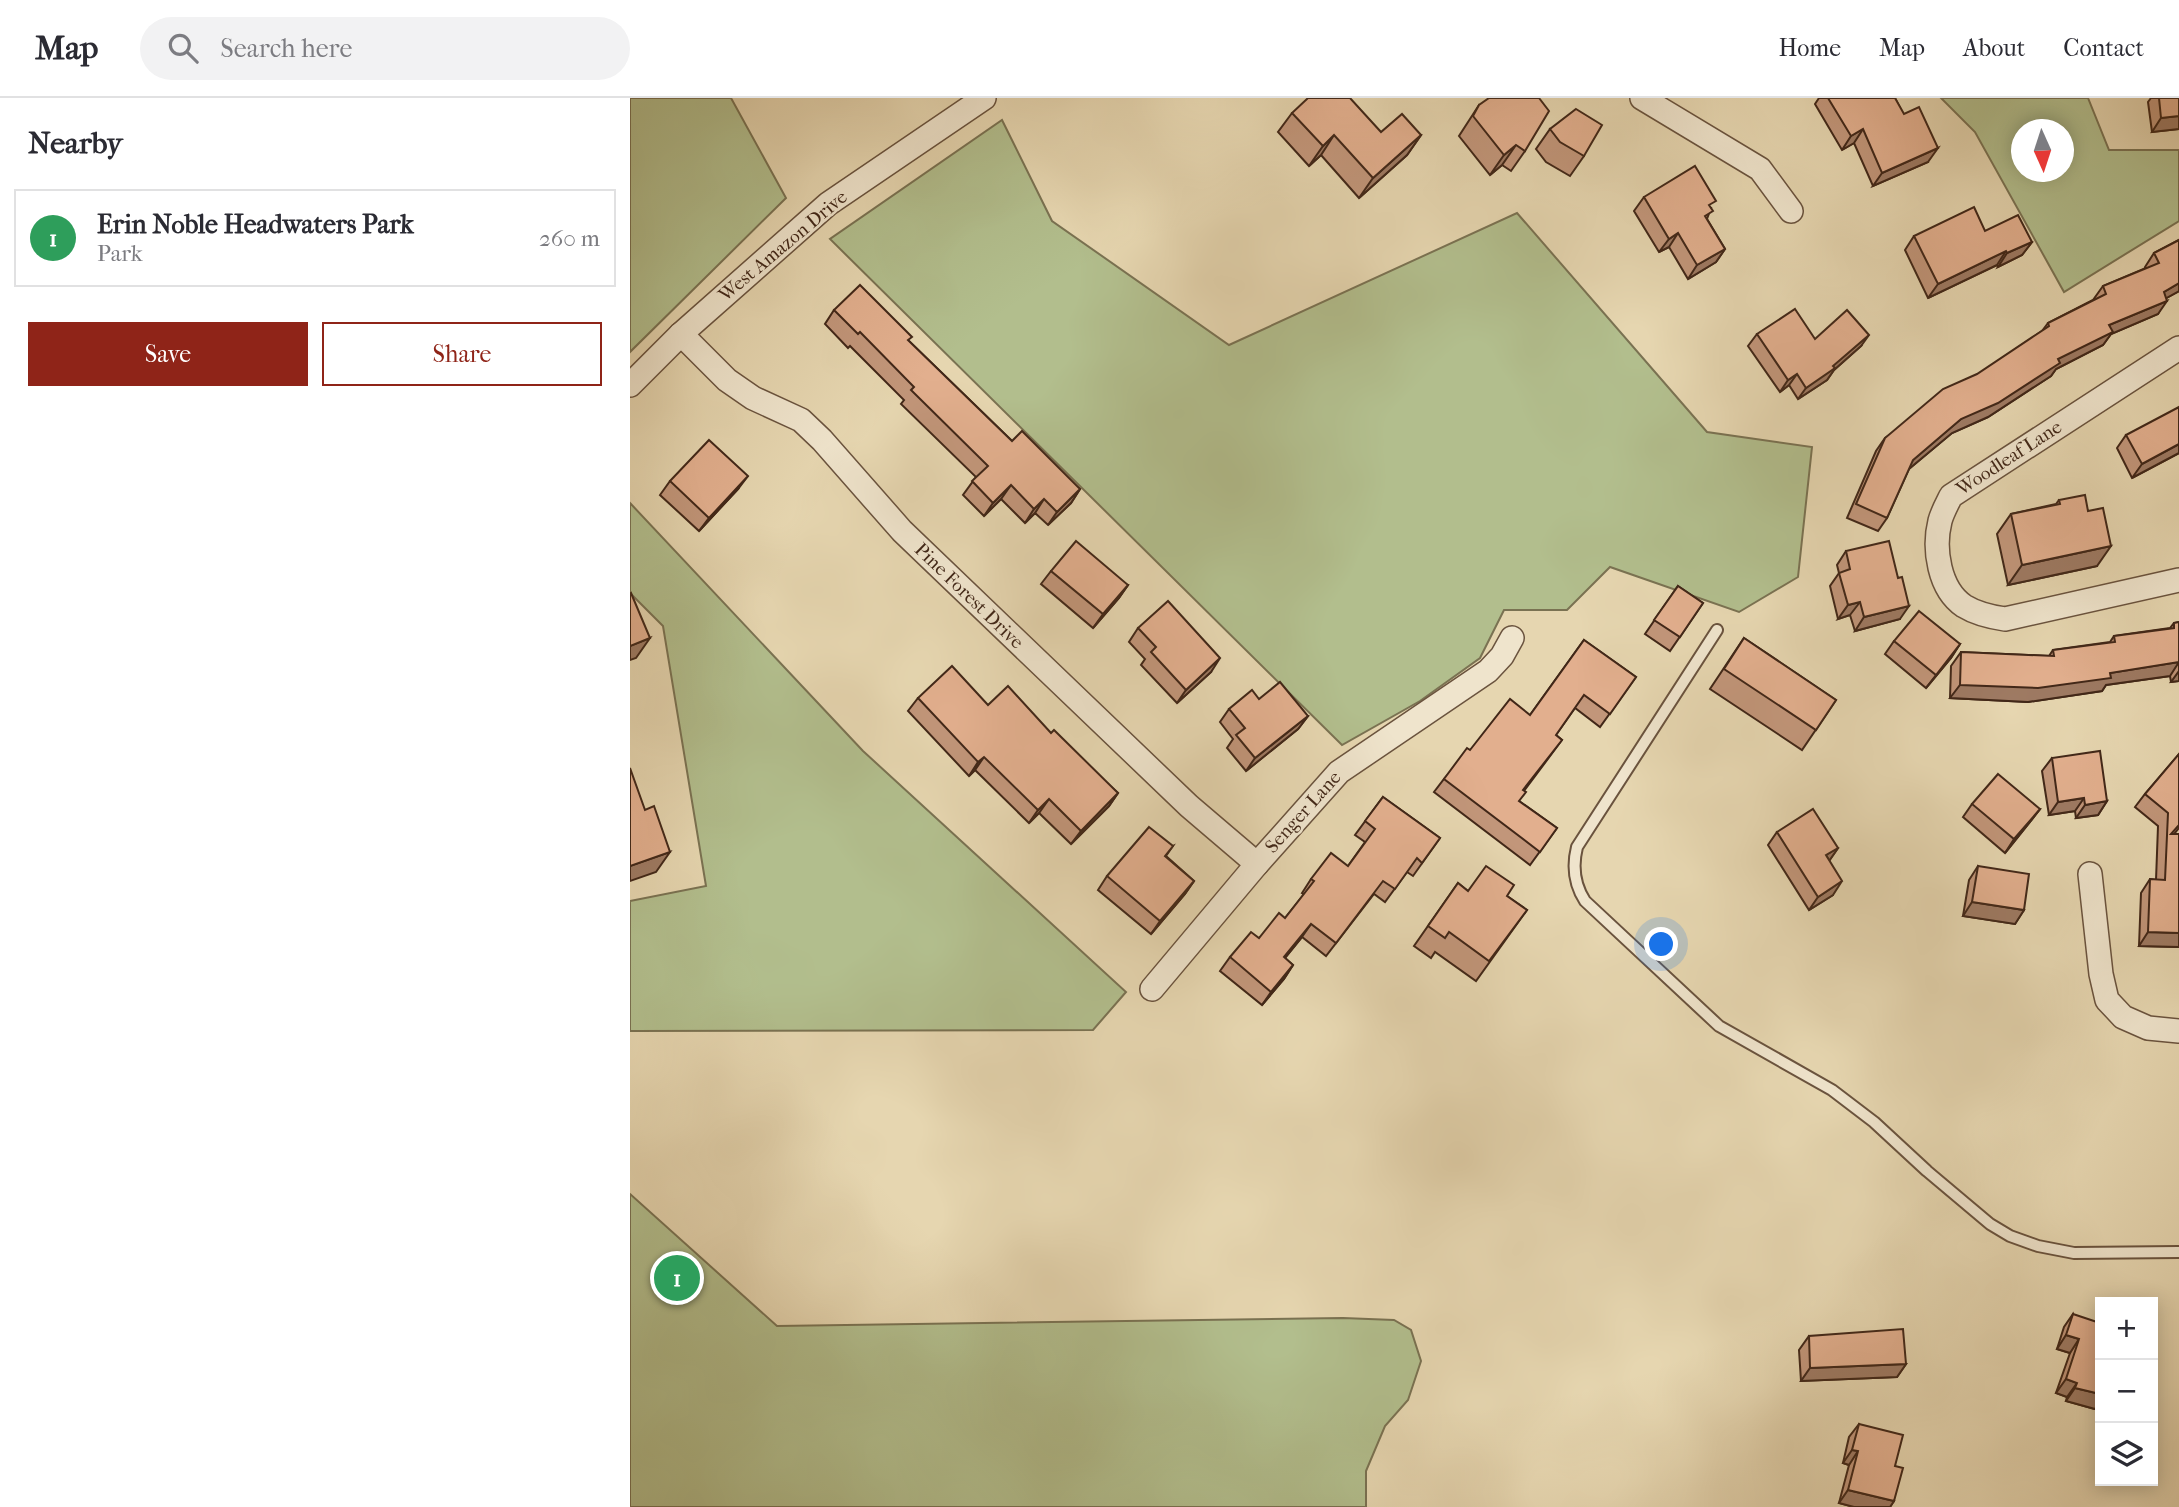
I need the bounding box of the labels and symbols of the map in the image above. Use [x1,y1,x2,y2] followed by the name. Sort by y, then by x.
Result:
[2011,119,2074,182] north arrow
[713,186,852,307] street label: West Amazon Drive
[1951,416,2066,501] street label: Woodleaf Lane
[910,539,1028,653] street label: Pine Forest Drive
[1261,767,1345,857] street label: Senger Lane
[1644,927,1678,961] your location
[654,1252,700,1304] pin: 1

